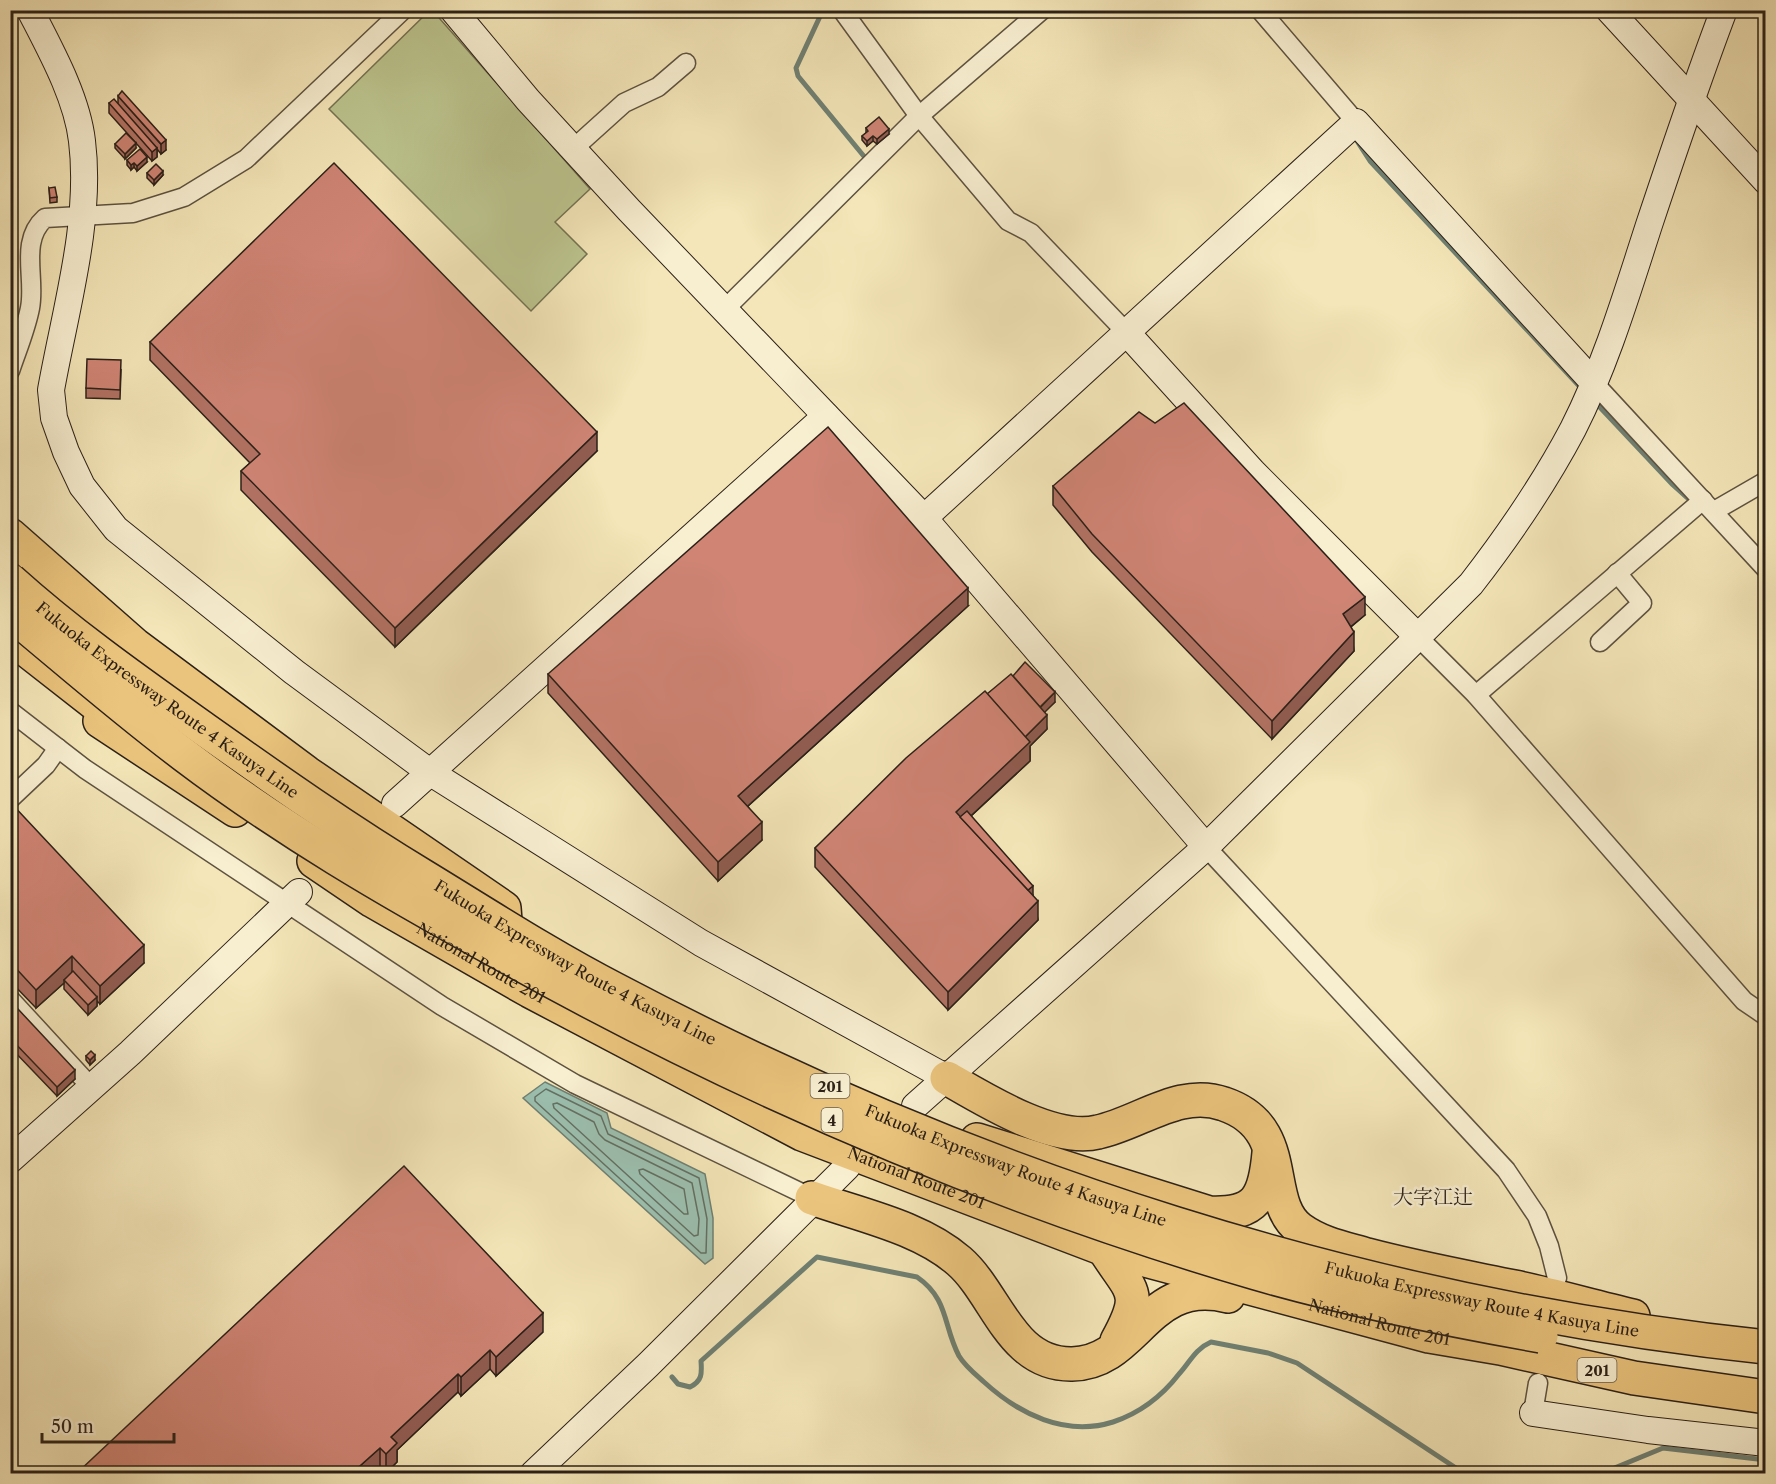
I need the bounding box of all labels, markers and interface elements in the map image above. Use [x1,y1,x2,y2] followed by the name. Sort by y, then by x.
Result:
[32,597,303,802] street label: Fukuoka Expressway Route 4 Kasuya Line
[431,875,720,1049] street label: Fukuoka Expressway Route 4 Kasuya Line
[413,918,549,1008] street label: National Route 201
[810,1074,850,1098] road number: 201
[862,1100,1169,1230] street label: Fukuoka Expressway Route 4 Kasuya Line
[822,1108,842,1132] road number: 4
[845,1142,988,1213] street label: National Route 201
[1393,1185,1473,1209] district label: 大字江辻
[1323,1257,1641,1341] street label: Fukuoka Expressway Route 4 Kasuya Line
[1307,1294,1452,1349] street label: National Route 201
[1578,1358,1616,1382] road number: 201
[42,1406,174,1444] scale bar
[51,1416,94,1438] text: 50 m

